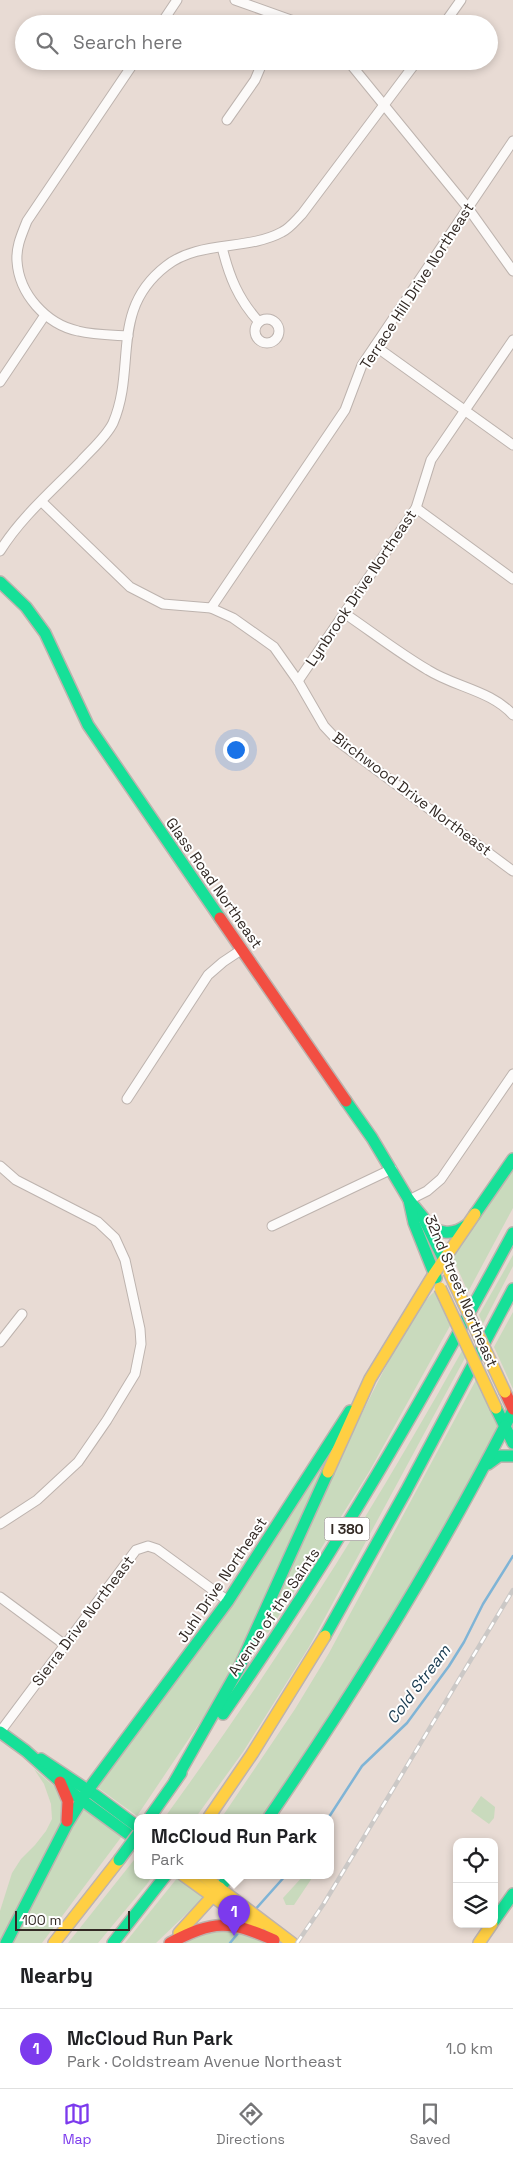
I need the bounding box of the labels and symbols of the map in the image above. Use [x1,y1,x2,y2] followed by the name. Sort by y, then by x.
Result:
[356,199,478,373] street label: Terrace Hill Drive Northeast
[301,506,420,670] street label: Lynbrook Drive Northeast
[329,728,495,860] street label: Birchwood Drive Northeast
[223,737,249,763] your location
[162,814,267,952] street label: Glass Road Northeast
[421,1212,502,1370] street label: 32nd Street Northeast
[173,1513,271,1646] street label: Juhl Drive Northeast
[324,1518,370,1540] road number: I 380
[224,1544,324,1679] street label: Avenue of the Saints
[27,1552,138,1690] street label: Sierra Drive Northeast
[382,1640,456,1728] water label: Cold Stream
[218,1895,250,1936] pin: 1
[15,1908,130,1931] scale bar

